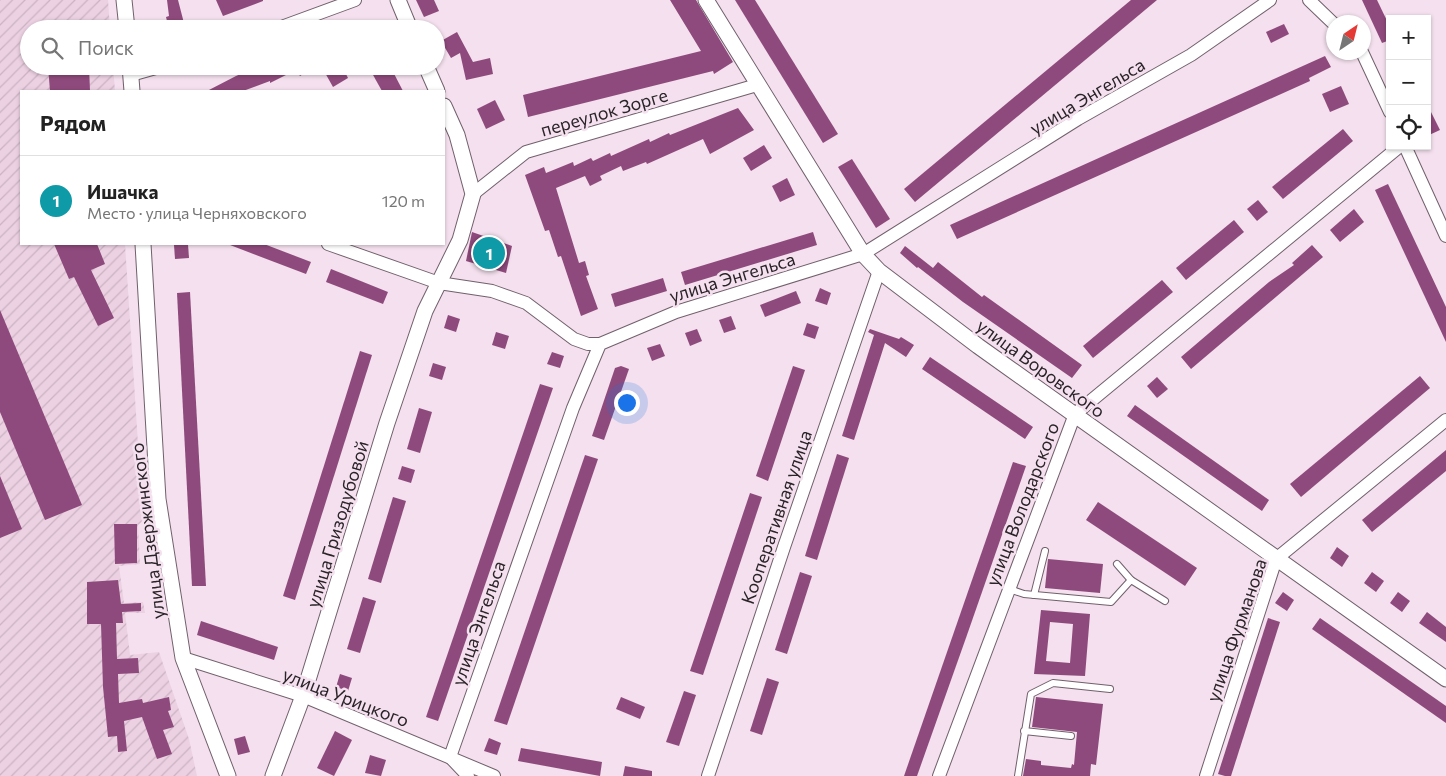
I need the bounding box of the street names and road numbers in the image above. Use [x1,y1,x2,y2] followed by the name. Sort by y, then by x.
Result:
[1025,53,1149,139] street label: улица Энгельса
[538,83,670,141] street label: переулок Зорге
[666,247,798,307] street label: улица Энгельса
[973,314,1109,422] street label: улица Воровского
[981,419,1063,589] street label: улица Володарского
[736,427,816,607] street label: Кооперативная улица
[301,438,373,610] street label: улица Гризодубовой
[125,442,169,620] street label: улица Дзержинского
[1201,556,1271,704] street label: улица Фурманова
[446,558,510,688] street label: улица Энгельса
[280,663,412,731] street label: улица Урицкого

